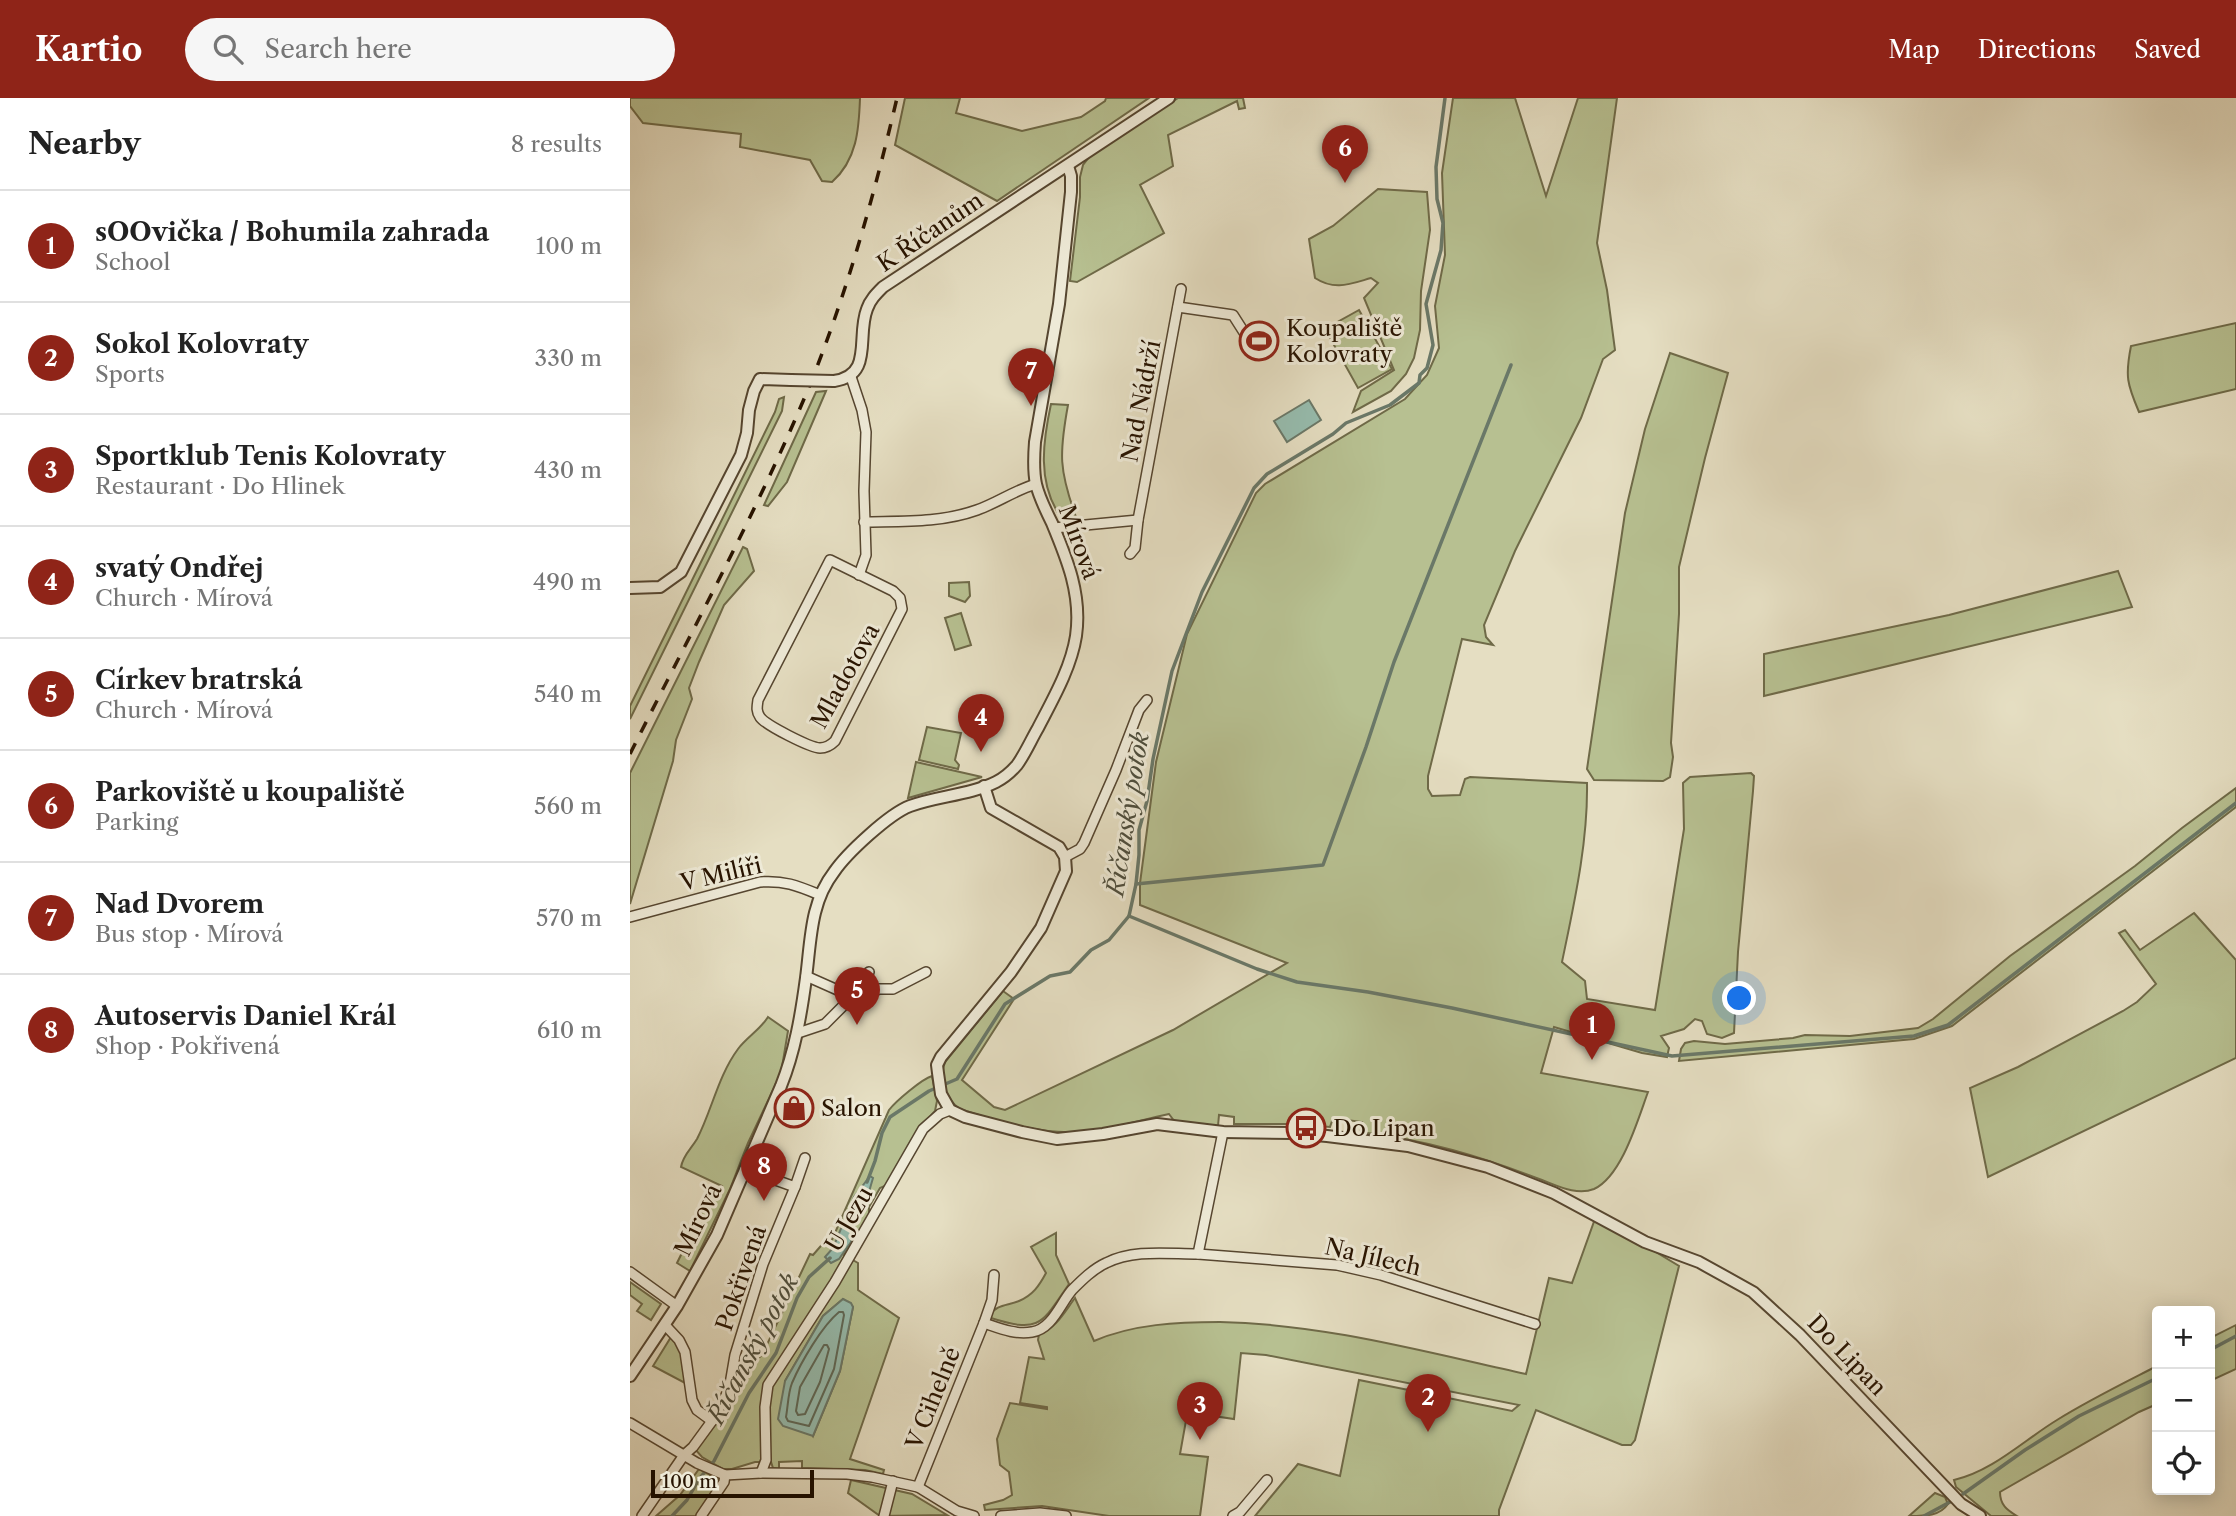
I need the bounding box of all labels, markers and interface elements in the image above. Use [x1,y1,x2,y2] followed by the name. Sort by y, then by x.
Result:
[185,18,675,81] search box
[35,29,143,70] text: Kartio
[209,30,247,68] icon: search
[265,33,412,65] text: Search here
[1888,35,1940,64] text: Map
[1978,35,2096,64] text: Directions
[2134,35,2201,64] text: Saved
[28,125,141,162] text: Nearby
[1322,125,1368,183] pin: 6
[511,130,602,158] text: 8 results
[872,186,988,278] street label: K Říčanům
[95,216,489,248] text: sOOvička / Bohumila zahrada
[46,232,56,260] text: 1
[536,232,602,260] text: 100 m
[95,248,170,276] text: School
[1286,314,1402,368] place label: Koupaliště Kolovraty
[1238,320,1280,362] sports icon: Koupaliště Kolovraty
[95,328,308,360] text: Sokol Kolovraty
[1115,338,1167,464] street label: Nad Nádrží
[44,344,58,372] text: 2
[535,344,602,372] text: 330 m
[1008,348,1054,406] pin: 7
[95,360,165,388] text: Sports
[95,440,445,472] text: Sportklub Tenis Kolovraty
[45,456,58,484] text: 3
[534,456,602,484] text: 430 m
[95,472,345,500] text: Restaurant · Do Hlinek
[1053,501,1106,584] street label: Mírová
[95,552,264,584] text: svatý Ondřej
[44,568,58,596] text: 4
[533,568,602,596] text: 490 m
[95,584,273,612] text: Church · Mírová
[805,618,886,733] street label: Mladotova
[95,664,303,696] text: Církev bratrská
[45,680,57,708] text: 5
[534,680,602,708] text: 540 m
[958,694,1004,752] pin: 4
[95,696,273,724] text: Church · Mírová
[1100,729,1155,900] water label: Říčanský potok
[95,776,405,808] text: Parkoviště u koupaliště
[44,792,58,820] text: 6
[534,792,602,820] text: 560 m
[95,808,179,836] text: Parking
[677,851,764,897] street label: V Milíři
[95,888,264,920] text: Nad Dvorem
[45,904,57,932] text: 7
[536,904,602,932] text: 570 m
[95,920,283,948] text: Bus stop · Mírová
[834,967,880,1025] pin: 5
[1722,981,1756,1015] your location
[95,1000,396,1032] text: Autoservis Daniel Král
[1569,1002,1615,1060] pin: 1
[44,1016,58,1044] text: 8
[537,1016,602,1044] text: 610 m
[95,1032,280,1060] text: Shop · Pokřivená
[773,1087,815,1129] shop icon: Salon
[821,1094,882,1122] place label: Salon
[1285,1107,1327,1149] bus stop icon: Do Lipan
[1333,1114,1435,1142] place label: Do Lipan
[741,1143,787,1201] pin: 8
[669,1178,728,1261] street label: Mírová
[819,1181,879,1257] street label: U Jezu
[710,1221,772,1334] street label: Pokřivená
[1322,1232,1424,1282] street label: Na Jílech
[700,1268,805,1431] water label: Říčanský potok
[2152,1306,2215,1495] map controls
[2152,1306,2215,1369] button: +
[1802,1309,1892,1401] street label: Do Lipan
[899,1343,966,1454] street label: V Cihelně
[2152,1369,2215,1432] button: −
[1405,1374,1451,1432] pin: 2
[1177,1382,1223,1440] pin: 3
[2152,1432,2215,1495] button: locate
[651,1467,814,1499] scale bar
[662,1470,717,1493] text: 100 m

